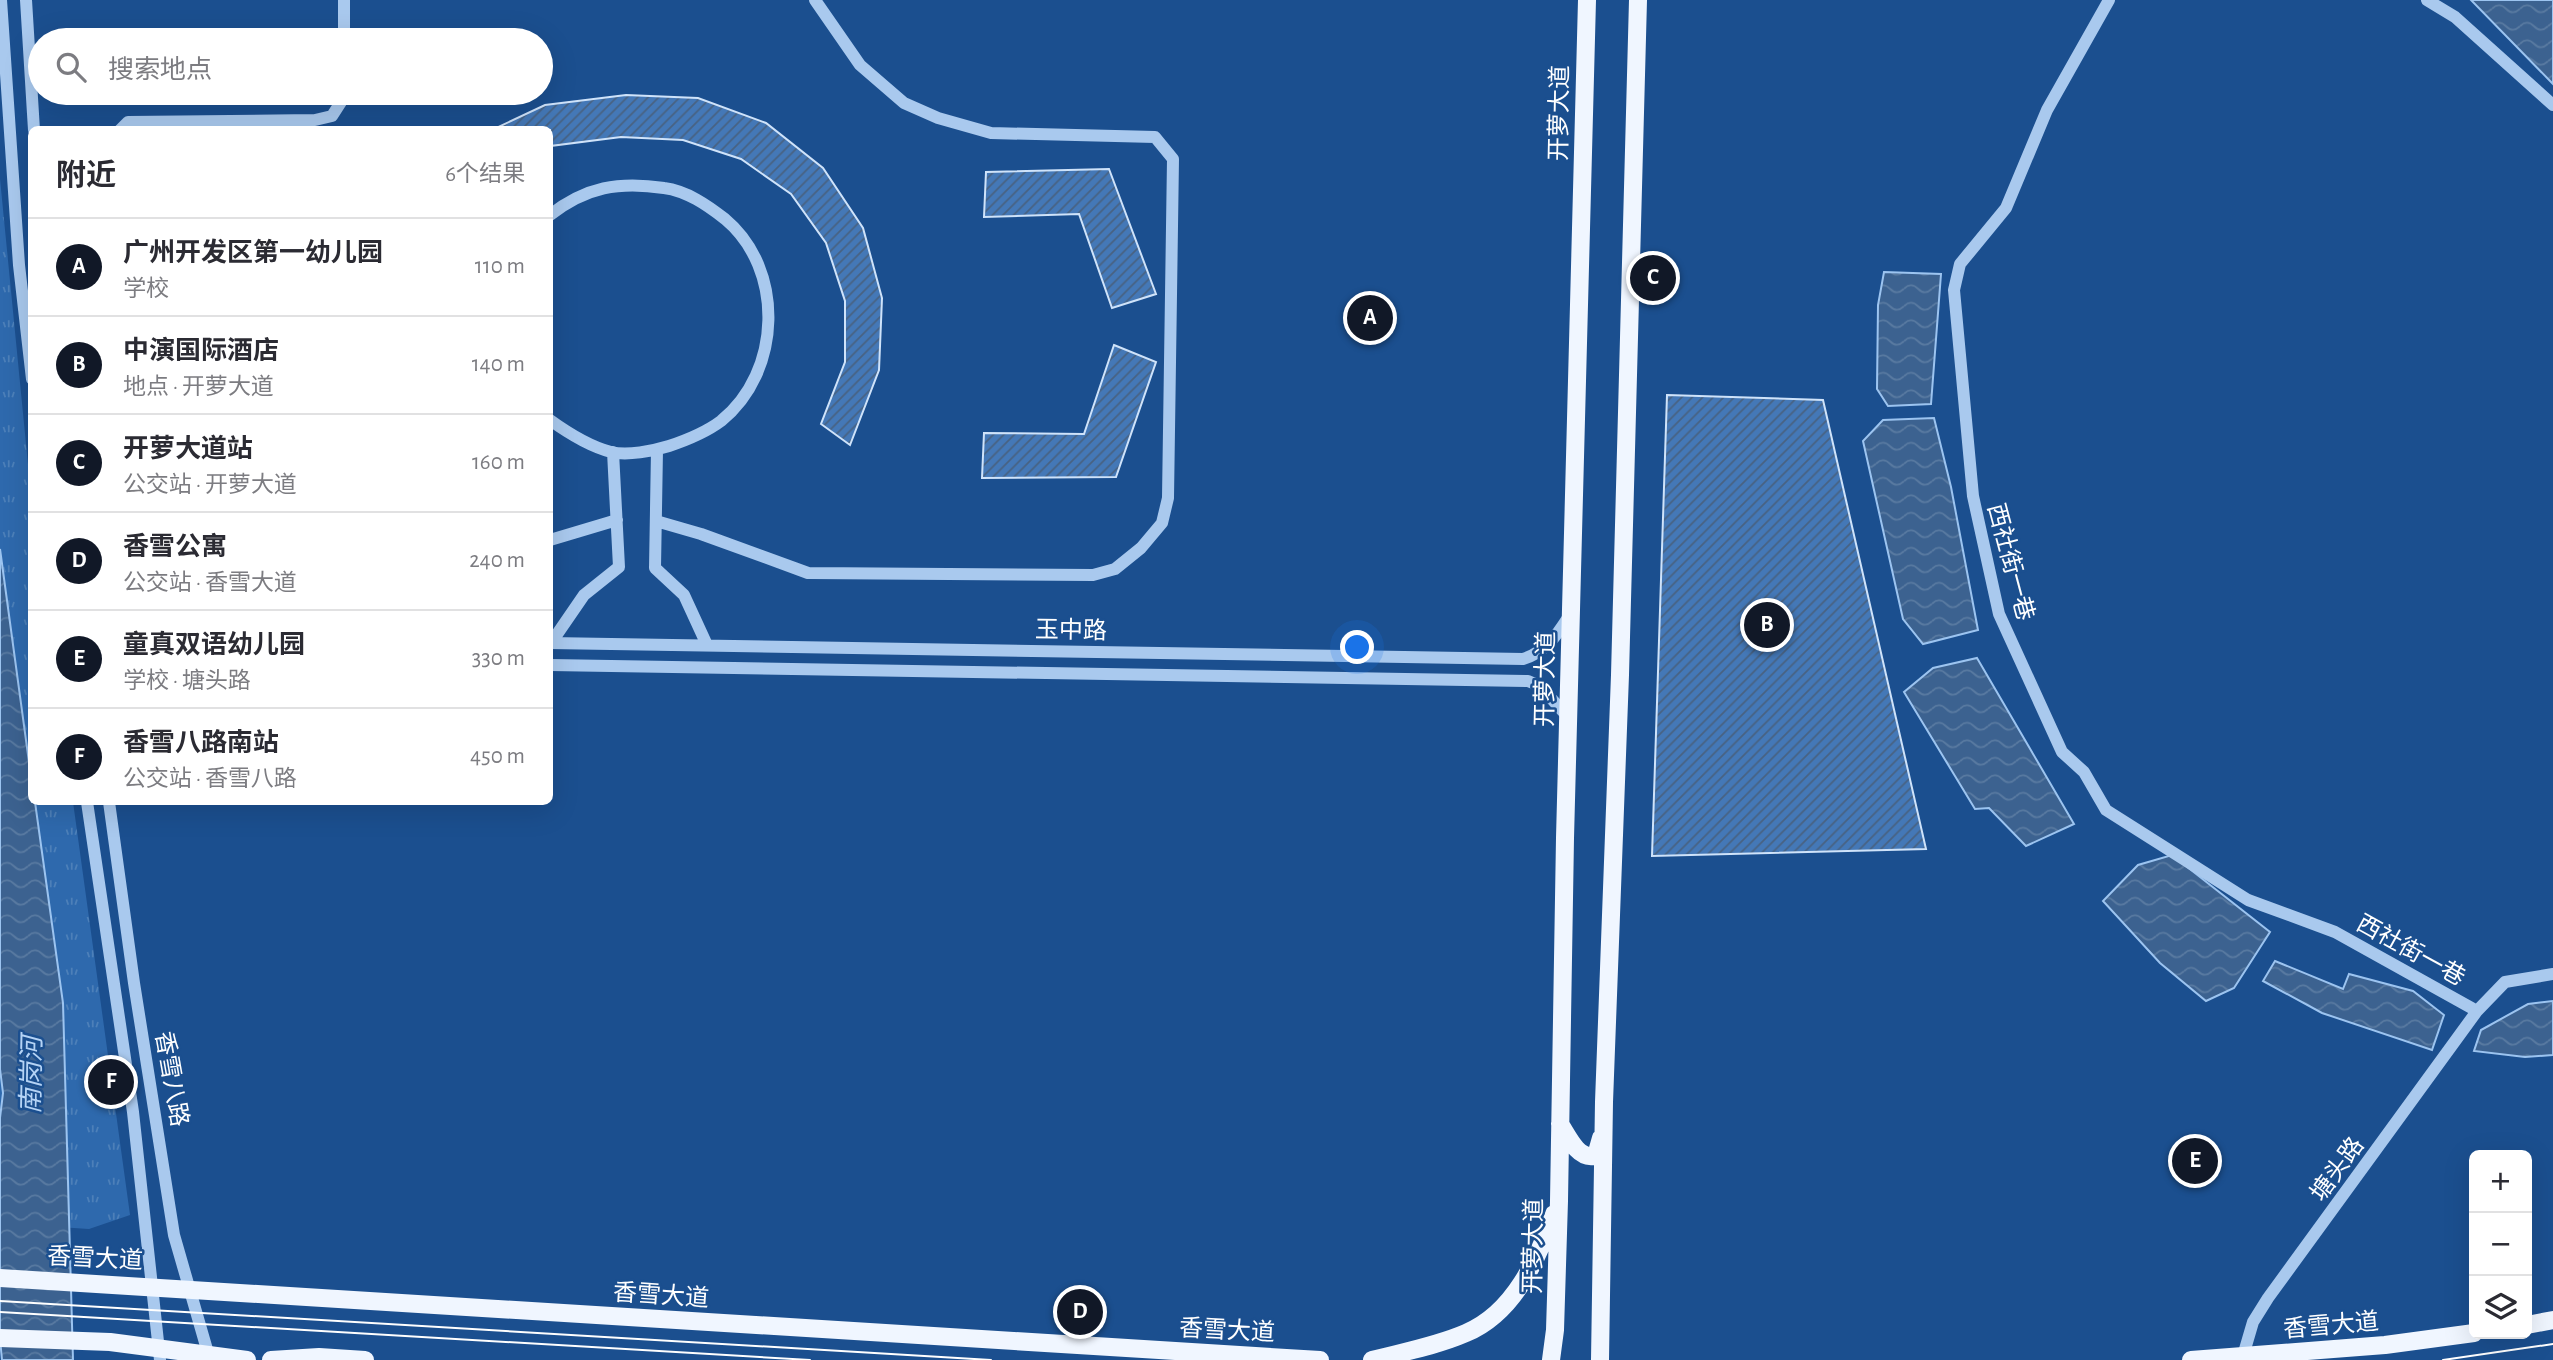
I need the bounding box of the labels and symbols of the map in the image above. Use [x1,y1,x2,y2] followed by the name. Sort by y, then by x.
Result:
[1545,65,1573,161] street label: 开萝大道
[1630,252,1676,304] pin: C
[1347,292,1393,344] pin: A
[1983,501,2039,623] street label: 西社街一巷
[1744,599,1790,651] pin: B
[1035,616,1107,644] street label: 玉中路
[1340,630,1374,664] your location
[1531,631,1559,727] street label: 开萝大道
[2352,910,2470,990] street label: 西社街一巷
[151,1029,193,1129] street label: 香雪八路
[17,1031,46,1114] water label: 南岗河
[88,1056,134,1108] pin: F
[2305,1132,2369,1206] street label: 塘头路
[2172,1135,2218,1187] pin: E
[1519,1198,1547,1294] street label: 开萝大道
[46,1243,144,1273] street label: 香雪大道
[612,1279,710,1311] street label: 香雪大道
[1057,1286,1103,1338] pin: D
[2282,1308,2380,1342] street label: 香雪大道
[1178,1315,1276,1345] street label: 香雪大道

